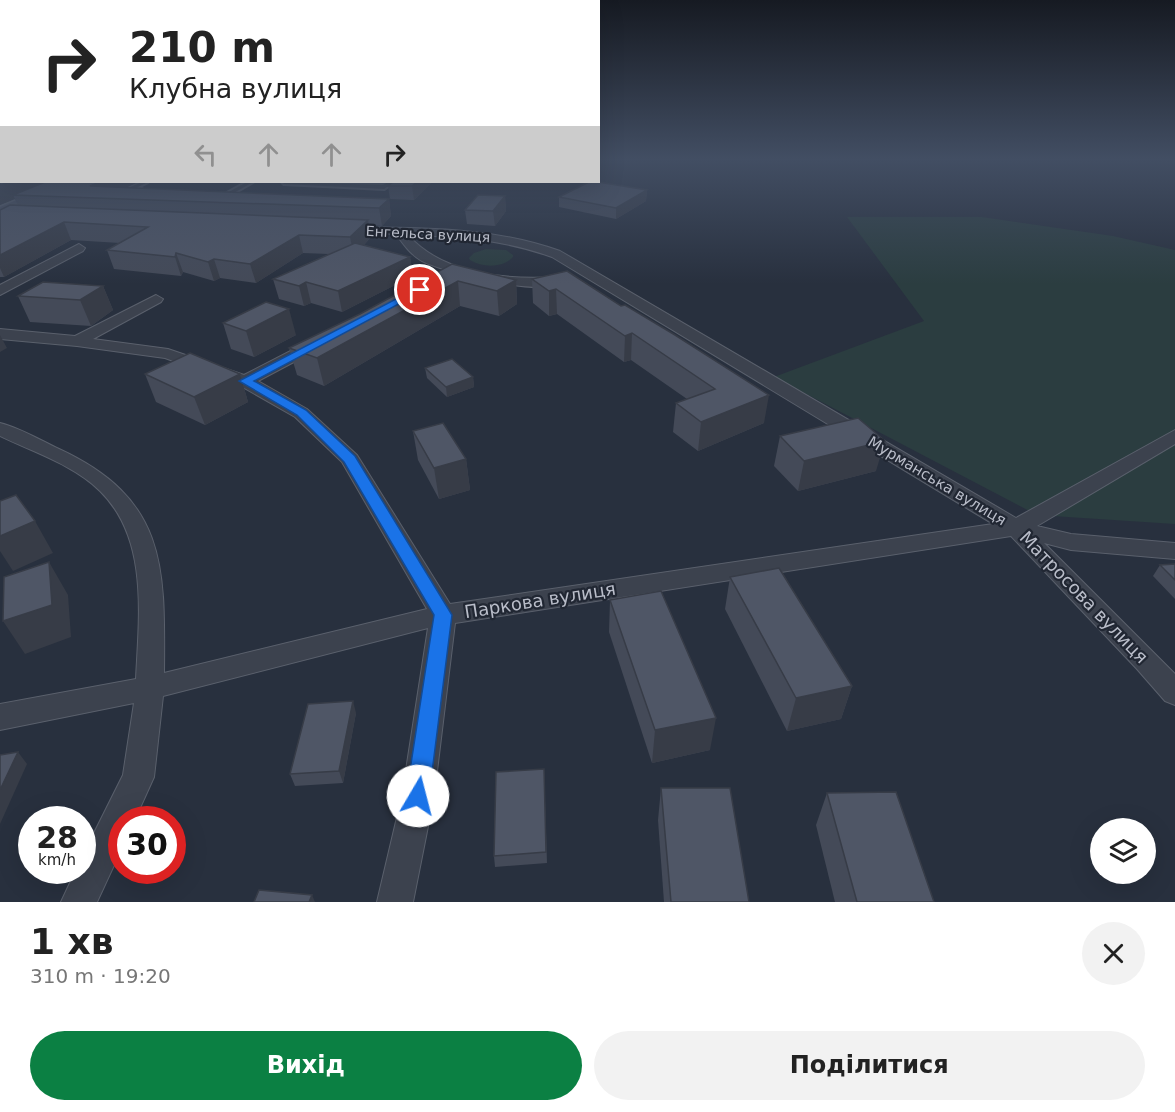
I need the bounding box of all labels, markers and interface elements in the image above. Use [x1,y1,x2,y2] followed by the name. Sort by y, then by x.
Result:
[129,23,275,72] text: 210 m
[30,24,108,102] icon: right
[129,73,342,104] text: Клубна вулиця
[189,138,222,171] icon: left
[252,138,285,171] icon: ahead
[315,138,348,171] icon: ahead
[378,138,411,171] icon: right
[365,223,491,245] street label: Енгельса вулиця
[394,264,445,315] pin
[403,273,436,306] icon: arrive
[865,433,1009,529] street label: Мурманська вулиця
[1016,527,1152,667] street label: Матросова вулиця
[463,578,617,622] street label: Паркова вулиця
[386,764,450,828] position arrow
[108,806,186,884] speed limit sign: 30
[1090,818,1156,884] map controls
[1090,818,1156,884] button: layers
[36,820,78,855] text: 28
[38,851,76,869] text: km/h
[30,921,114,962] text: 1 хв
[1082,922,1145,985] button: close
[30,964,171,988] text: 310 m · 19:20
[30,1031,582,1100] button: Вихід
[594,1031,1145,1100] button: Поділитися

